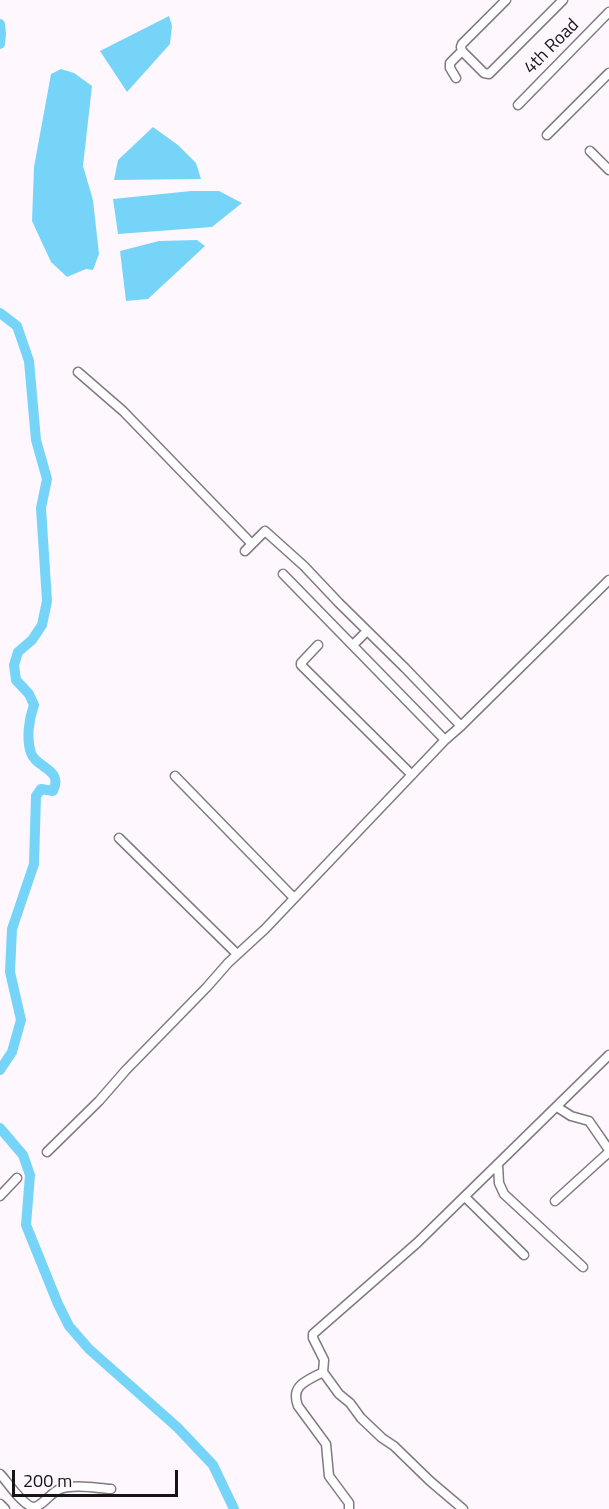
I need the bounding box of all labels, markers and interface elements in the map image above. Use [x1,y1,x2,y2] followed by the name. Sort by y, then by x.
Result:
[520,15,584,79] street label: 4th Road
[15,1458,182,1496] scale bar
[23,1467,72,1494] text: 200 m

